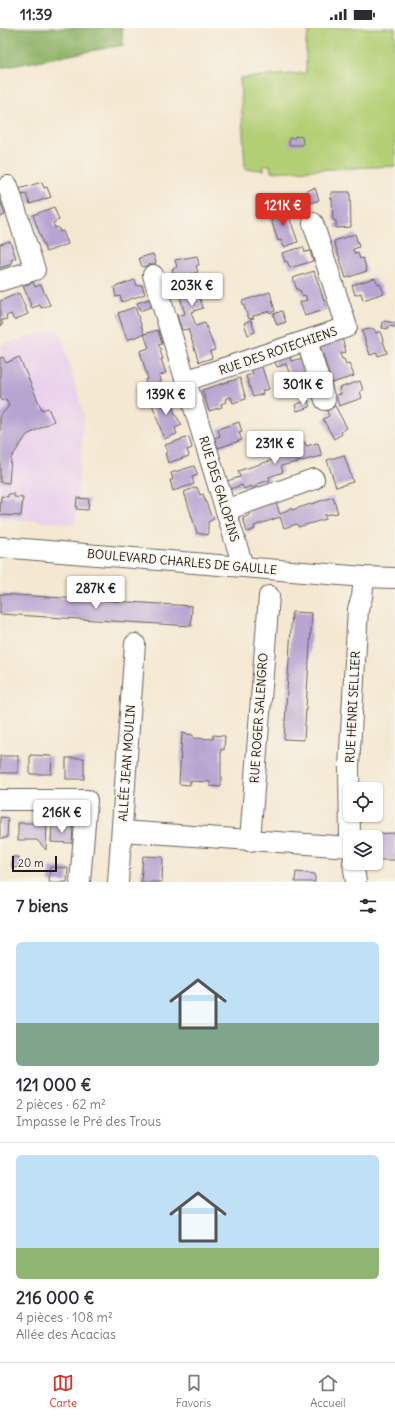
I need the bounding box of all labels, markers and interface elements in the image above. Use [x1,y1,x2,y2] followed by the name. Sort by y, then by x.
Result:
[20,5,52,24] text: 11:39
[250,193,316,227] pin: 121K €
[265,197,301,214] text: 121K €
[159,273,225,307] pin: 203K €
[171,277,213,294] text: 203K €
[217,323,339,378] street label: RUE DES ROTECHIENS
[270,372,336,406] pin: 301K €
[283,376,323,393] text: 301K €
[133,382,199,416] pin: 139K €
[146,386,186,403] text: 139K €
[242,431,308,465] pin: 231K €
[196,434,243,544] street label: RUE DES GALOPINS
[255,435,295,452] text: 231K €
[86,546,278,577] street label: BOULEVARD CHARLES DE GAULLE
[63,576,129,610] pin: 287K €
[76,580,116,597] text: 287K €
[342,650,363,763] street label: RUE HENRI SELLIER
[246,652,271,784] street label: RUE ROGER SALENGRO
[115,704,138,822] street label: ALLÉE JEAN MOULIN
[343,782,383,870] map controls
[343,782,383,822] button: locate
[29,800,95,834] pin: 216K €
[42,804,82,821] text: 216K €
[343,830,383,870] button: layers
[12,854,57,873] scale bar
[18,856,44,870] text: 20 m
[16,895,68,917] text: 7 biens
[357,895,379,917] icon: filters
[162,968,234,1040] icon: home
[16,1074,91,1096] text: 121 000 €
[16,1096,106,1113] text: 2 pièces · 62 m²
[16,1113,161,1130] text: Impasse le Pré des Trous
[162,1181,234,1253] icon: home
[16,1287,94,1309] text: 216 000 €
[16,1309,113,1326] text: 4 pièces · 108 m²
[16,1326,116,1343] text: Allée des Acacias
[49,1372,77,1410] tab: Carte
[176,1372,211,1410] tab: Favoris
[310,1372,346,1410] tab: Accueil

